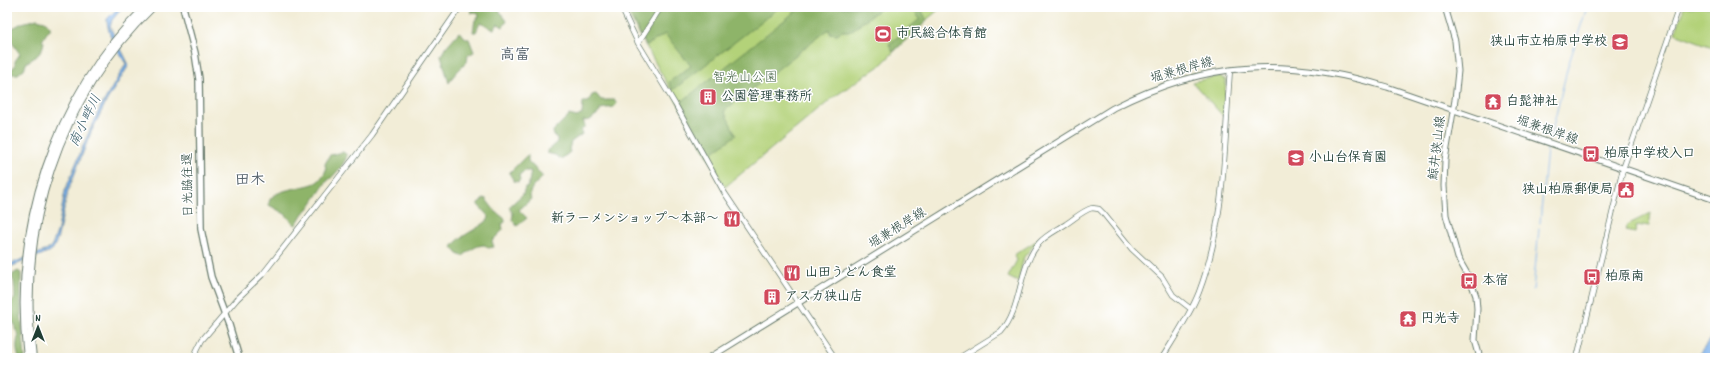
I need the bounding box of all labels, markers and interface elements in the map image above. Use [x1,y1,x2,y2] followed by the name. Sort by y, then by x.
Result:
[873,24,893,44] sports icon: 市民総合体育館
[896,25,987,44] place label: 市民総合体育館
[1610,32,1630,52] school or university icon: 狭山市立柏原中学校
[1490,33,1607,52] place label: 狭山市立柏原中学校
[500,45,530,67] district label: 高富
[1148,53,1217,89] street label: 堀兼根岸線
[712,69,778,88] park label: 智光山公園
[698,87,718,107] building icon: 公園管理事務所
[721,88,812,107] place label: 公園管理事務所
[65,91,107,151] water label: 南小畔川
[1483,92,1503,112] temple icon: 白髭神社
[1506,93,1558,112] place label: 白髭神社
[1513,111,1582,151] street label: 堀兼根岸線
[1425,114,1452,181] street label: 鯨井狭山線
[1581,144,1601,164] bus stop icon: 柏原中学校入口
[1604,145,1695,164] place label: 柏原中学校入口
[1286,148,1306,168] school or university icon: 小山台保育園
[1309,149,1387,168] place label: 小山台保育園
[179,152,199,218] street label: 日光脇往還
[235,170,265,192] district label: 田木
[1616,180,1636,200] public building icon: 狭山柏原郵便局
[1522,181,1613,200] place label: 狭山柏原郵便局
[865,203,931,254] street label: 堀兼根岸線
[722,209,742,229] restaurant icon: 新ラーメンショップ～本部～
[551,210,719,229] place label: 新ラーメンショップ～本部～
[782,263,802,283] restaurant icon: 山田うどん食堂
[805,264,897,283] place label: 山田うどん食堂
[1582,267,1602,287] bus stop icon: 柏原南
[1605,268,1644,287] place label: 柏原南
[1459,271,1479,291] bus stop icon: 本宿
[1482,272,1508,291] place label: 本宿
[762,287,782,307] building icon: アスカ狭山店
[785,288,863,307] place label: アスカ狭山店
[18,307,58,347] north arrow
[1398,309,1418,329] temple icon: 円光寺
[1421,310,1460,329] place label: 円光寺
[35,311,41,327] text: N

